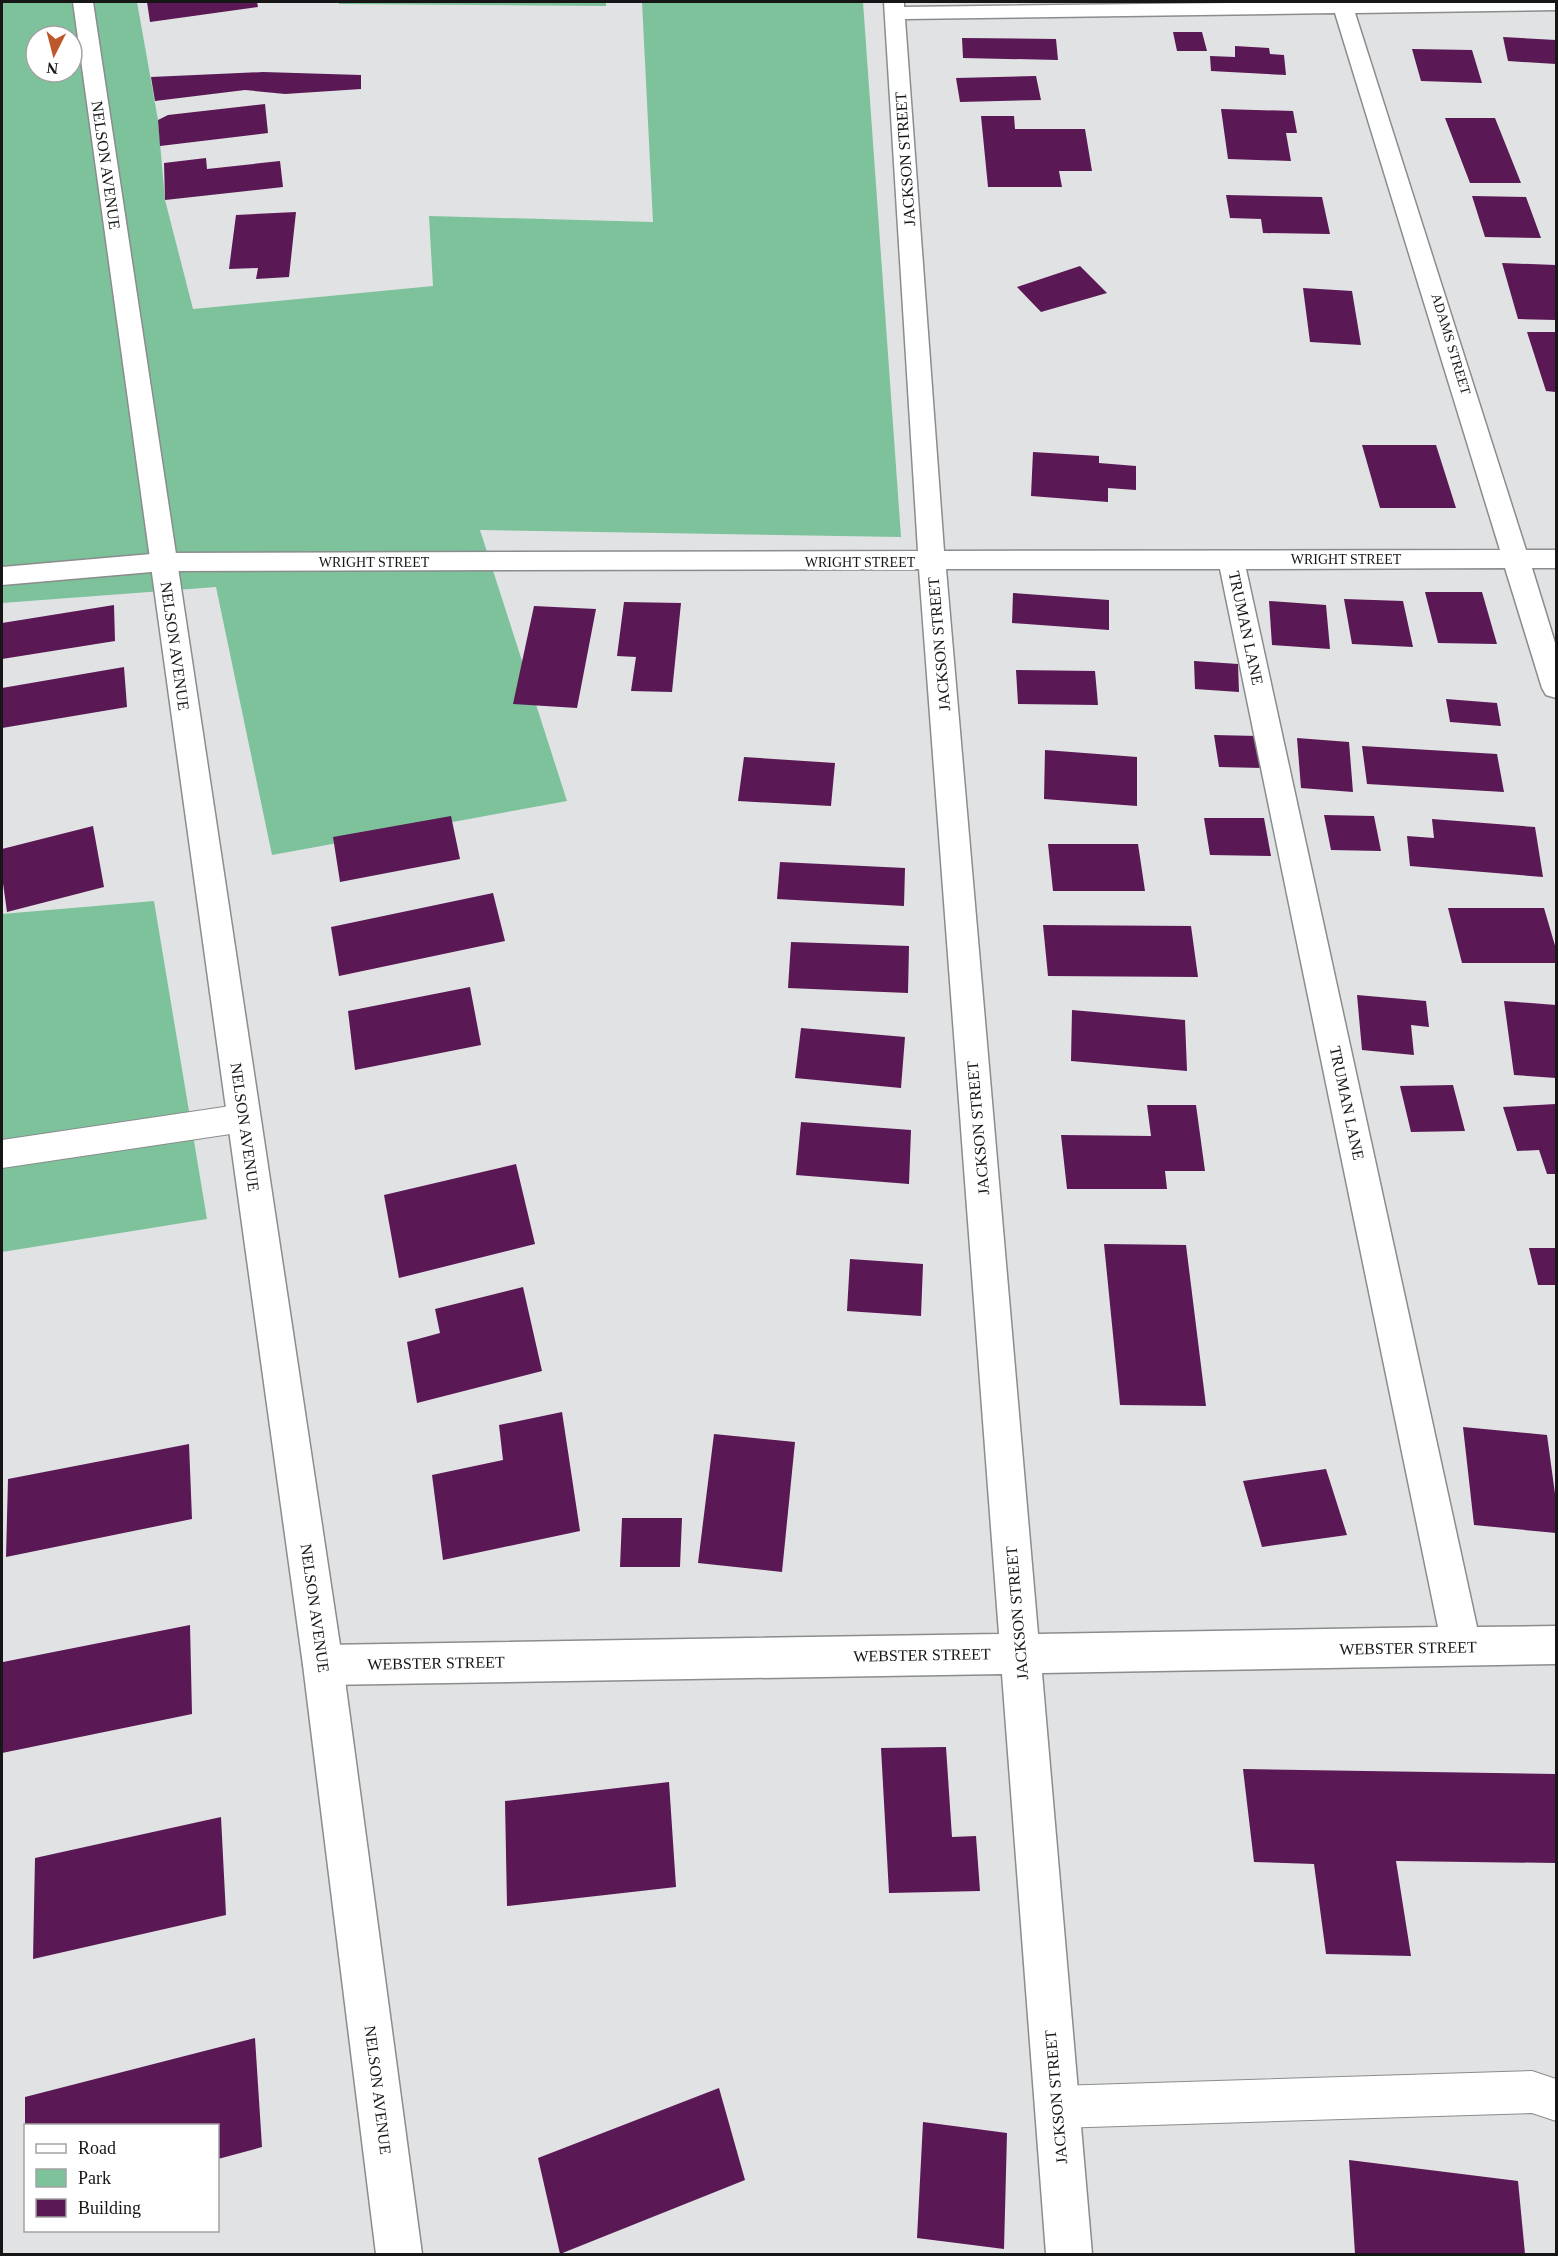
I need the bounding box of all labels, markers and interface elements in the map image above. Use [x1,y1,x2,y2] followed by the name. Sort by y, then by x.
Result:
[24,24,84,84] north arrow
[45,59,59,77] text: N
[892,91,918,227] street label: JACKSON STREET
[89,99,123,231] street label: NELSON AVENUE
[1428,291,1474,397] street label: ADAMS STREET
[1291,552,1402,567] street label: WRIGHT STREET
[319,555,430,570] street label: WRIGHT STREET
[805,555,916,570] street label: WRIGHT STREET
[1226,570,1266,686] street label: TRUMAN LANE
[925,576,953,712] street label: JACKSON STREET
[158,580,192,712] street label: NELSON AVENUE
[1327,1045,1367,1161] street label: TRUMAN LANE
[964,1060,992,1196] street label: JACKSON STREET
[228,1061,262,1193] street label: NELSON AVENUE
[298,1542,332,1674] street label: NELSON AVENUE
[1003,1545,1031,1681] street label: JACKSON STREET
[1339,1638,1477,1658] street label: WEBSTER STREET
[853,1645,991,1665] street label: WEBSTER STREET
[367,1653,505,1673] street label: WEBSTER STREET
[362,2024,394,2156] street label: NELSON AVENUE
[1042,2029,1070,2165] street label: JACKSON STREET
[24,2124,219,2232] legend
[78,2138,116,2158] text: Road
[78,2168,111,2188] text: Park
[78,2198,141,2218] text: Building

